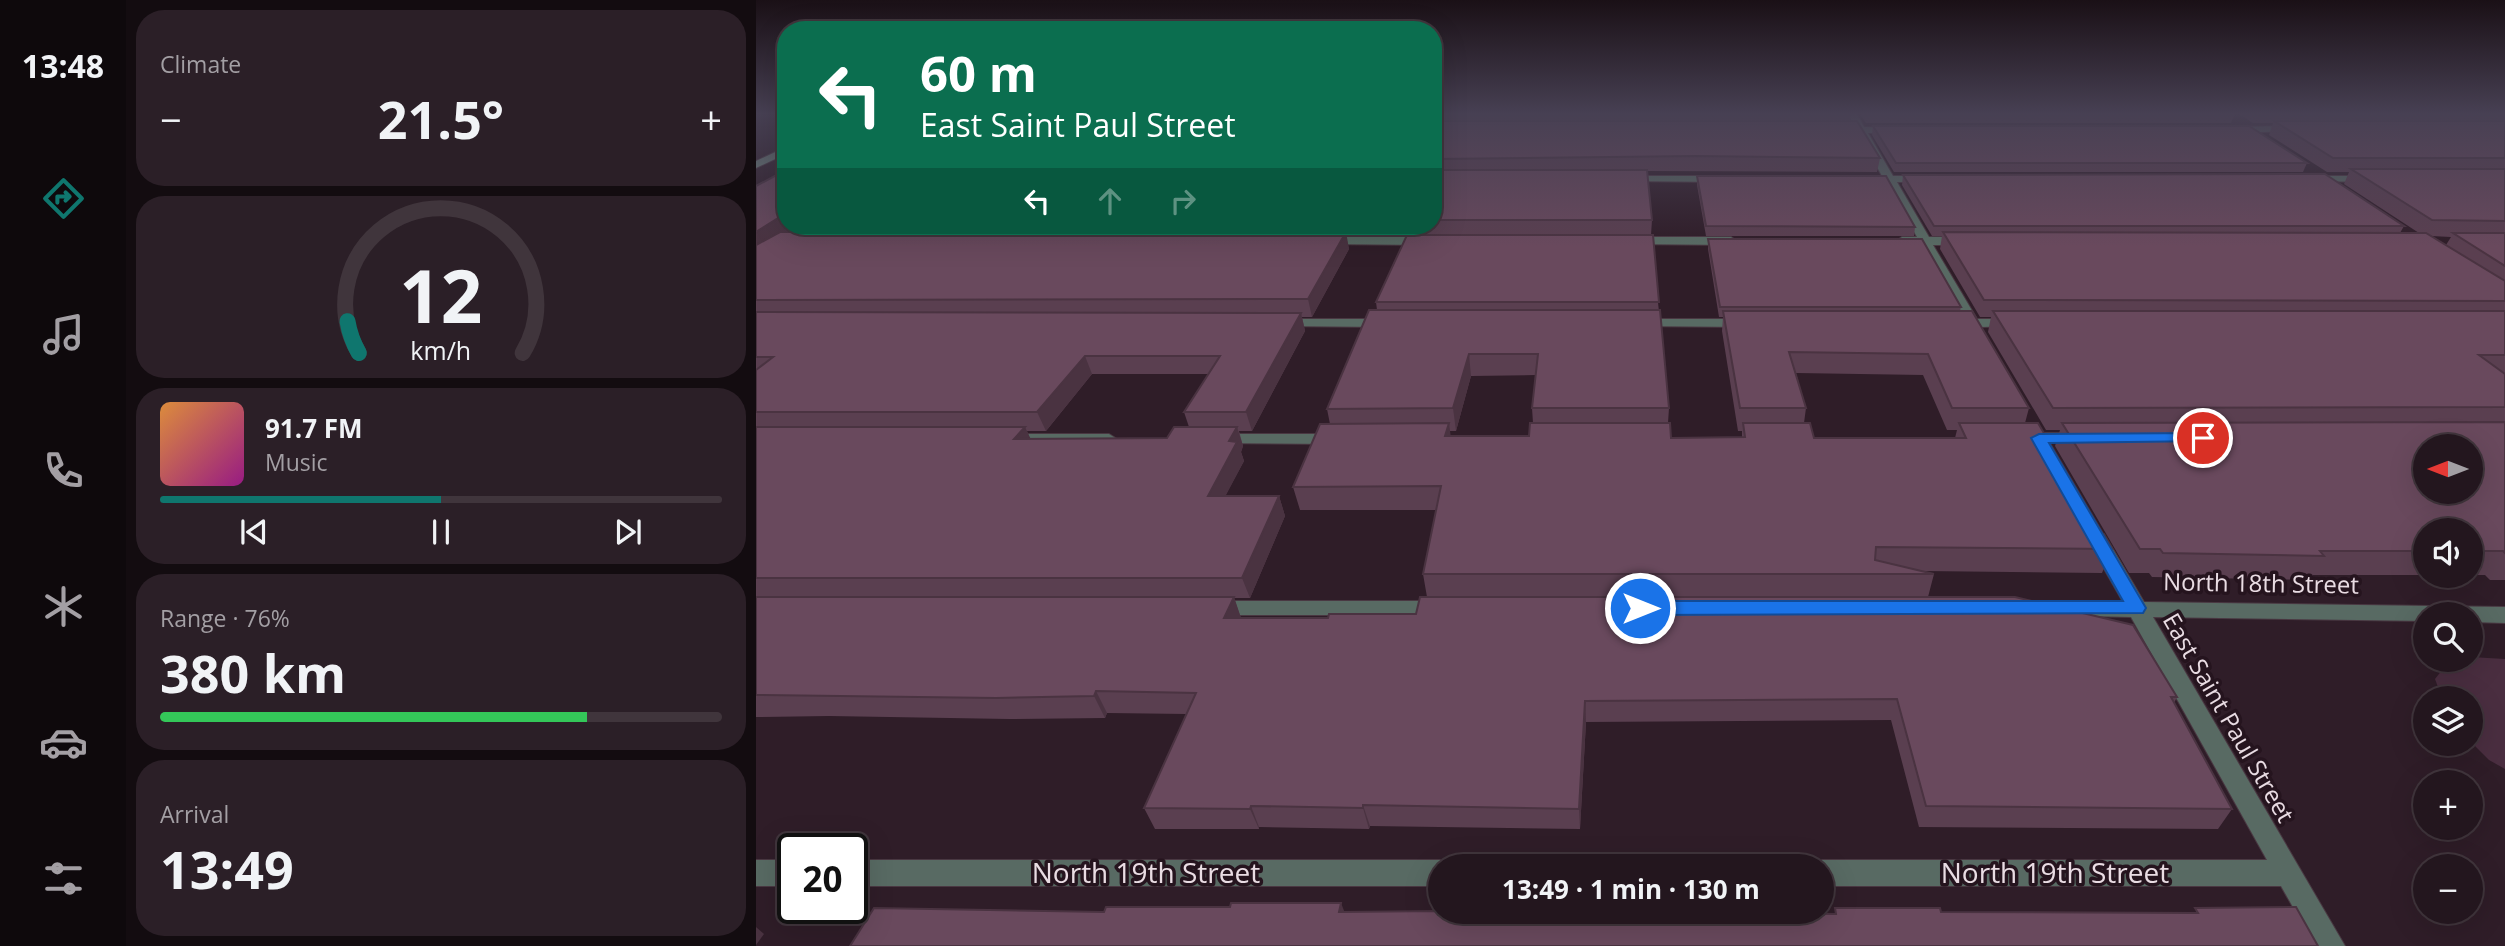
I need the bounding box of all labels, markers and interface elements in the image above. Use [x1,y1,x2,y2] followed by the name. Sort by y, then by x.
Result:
[920,40,1037,106] text: 60 m
[22,44,104,87] text: 13:48
[160,48,241,80] text: Climate
[805,49,896,140] icon: left
[378,83,504,154] text: 21.5°
[160,93,182,145] text: −
[700,93,722,145] text: +
[920,103,1236,146] text: East Saint Paul Street
[39,174,88,223] icon: directions
[1018,182,1056,220] icon: left
[1091,182,1129,220] icon: ahead
[1164,182,1202,220] icon: right
[399,245,483,344] text: 12
[39,310,88,359] icon: music
[411,333,471,367] text: km/h
[2173,408,2233,468] pin
[265,410,363,446] text: 91.7 FM
[2184,419,2222,457] icon: arrive
[2413,434,2483,504] north arrow
[2413,434,2483,924] map controls
[39,446,88,495] icon: phone
[265,446,328,478] text: Music
[235,513,273,551] icon: previous
[422,513,460,551] icon: pause
[609,513,647,551] icon: next
[2413,518,2483,588] button: sound
[2163,564,2359,601] street label: North 18th Street
[1603,571,1677,645] position arrow
[39,582,88,631] icon: climate
[160,602,290,634] text: Range · 76%
[2413,602,2483,672] button: search
[2156,606,2303,828] street label: East Saint Paul Street
[160,637,346,708] text: 380 km
[2413,686,2483,756] button: layers
[39,718,88,767] icon: car
[2413,770,2483,840] button: +
[160,798,229,830] text: Arrival
[160,833,294,904] text: 13:49
[777,833,868,924] speed limit sign: 20
[1032,853,1260,891] street label: North 19th Street
[1941,853,2169,891] street label: North 19th Street
[39,854,88,903] icon: filters
[2413,854,2483,924] button: −
[1502,871,1760,907] text: 13:49 · 1 min · 130 m

